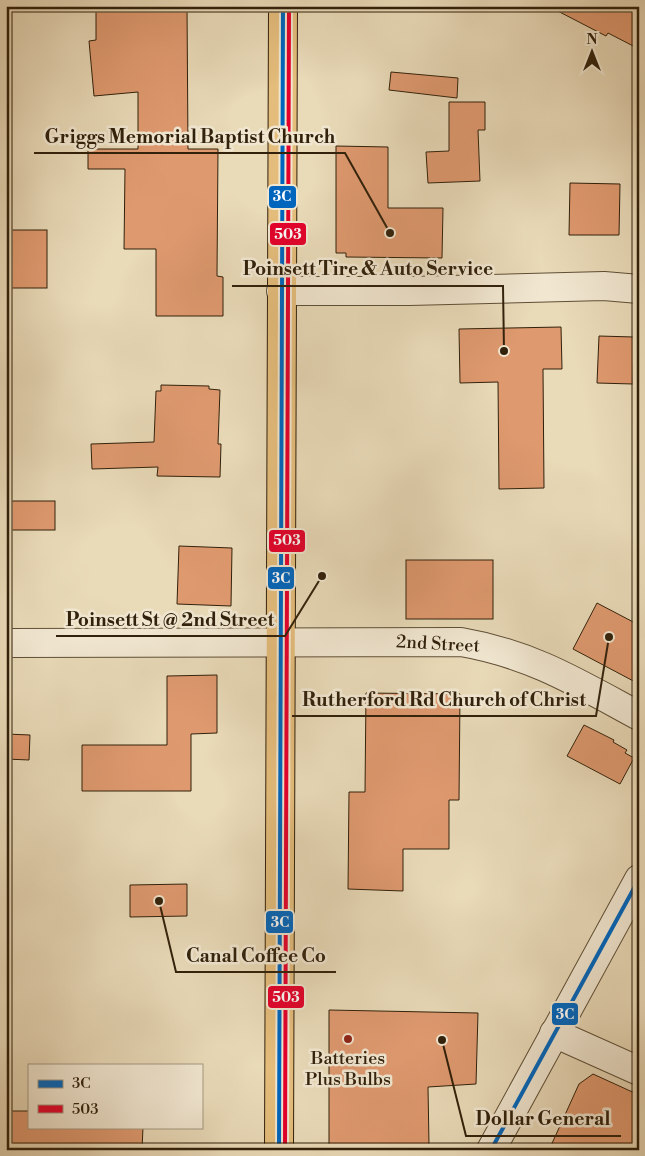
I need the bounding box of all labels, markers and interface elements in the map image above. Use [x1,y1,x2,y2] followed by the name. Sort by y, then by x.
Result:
[568,28,618,78] north arrow
[586,31,598,49] text: N
[34,119,345,153] callout: Griggs Memorial Baptist Church
[45,125,336,149] text: Griggs Memorial Baptist Church
[268,185,297,209] line badge: 3C
[273,188,291,206] text: 3C
[269,222,307,246] line badge: 503
[274,226,302,244] text: 503
[232,252,503,286] callout: Poinsett Tire & Auto Service
[243,257,493,281] text: Poinsett Tire & Auto Service
[268,529,306,553] line badge: 503
[273,532,301,550] text: 503
[267,566,295,590] line badge: 3C
[272,570,290,588] text: 3C
[56,602,285,636] callout: Poinsett St @ 2nd Street
[66,608,275,632] text: Poinsett St @ 2nd Street
[396,630,481,658] street label: 2nd Street
[292,682,596,716] callout: Rutherford Rd Church of Christ
[302,688,586,712] text: Rutherford Rd Church of Christ
[265,910,294,934] line badge: 3C
[271,914,289,932] text: 3C
[176,938,336,972] callout: Canal Coffee Co
[186,944,326,968] text: Canal Coffee Co
[267,985,305,1009] line badge: 503
[272,989,300,1007] text: 503
[551,1002,579,1026] line badge: 3C
[556,1006,574,1024] text: 3C
[342,1033,354,1045] marker: Batteries Plus Bulbs
[305,1047,391,1091] place label: Batteries Plus Bulbs
[28,1064,202,1128] legend
[72,1074,91,1093] text: 3C
[72,1100,99,1119] text: 503
[466,1102,621,1136] callout: Dollar General
[476,1107,610,1131] text: Dollar General

